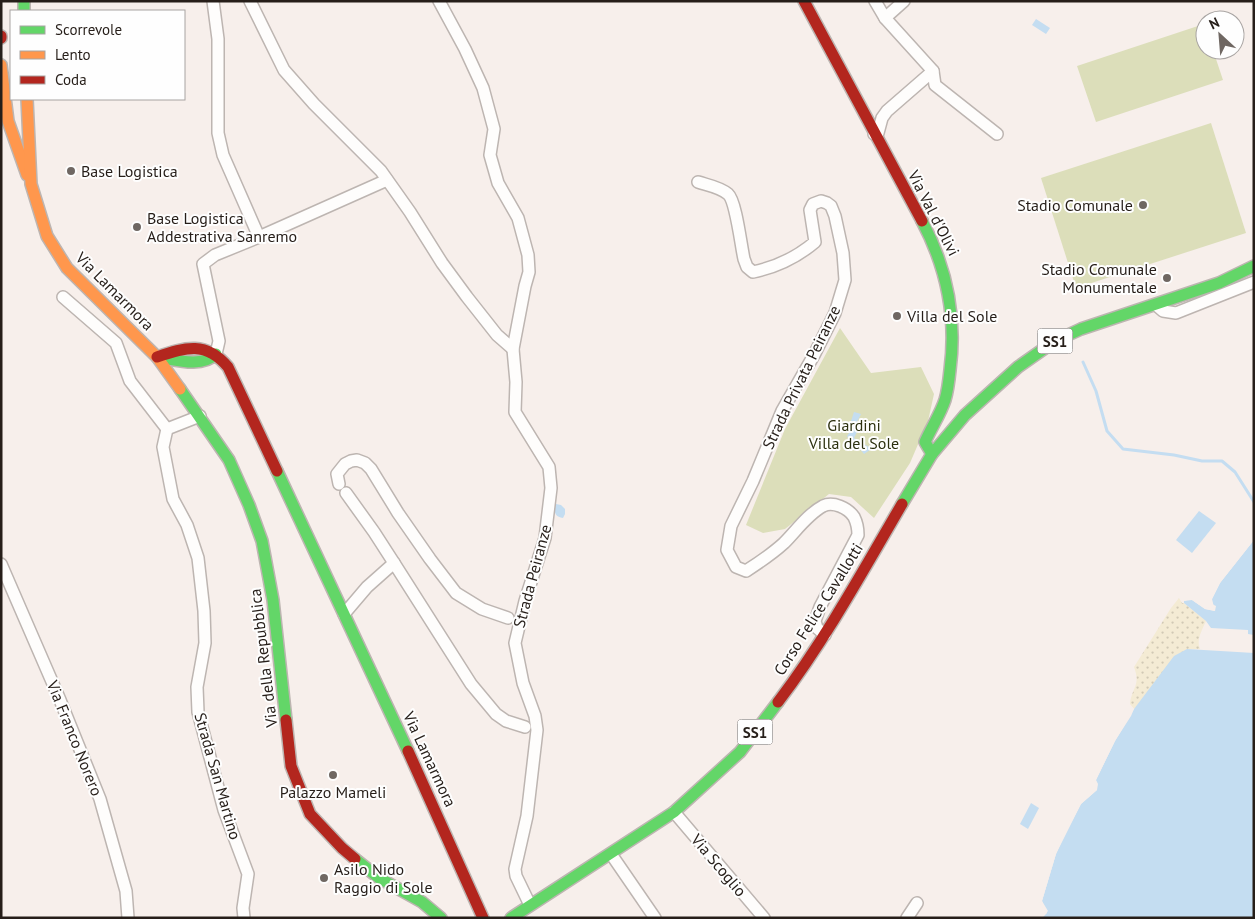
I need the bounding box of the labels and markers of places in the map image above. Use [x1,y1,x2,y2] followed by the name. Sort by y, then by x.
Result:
[81,161,178,181] place label: Base Logistica
[65,165,77,177] marker: Base Logistica
[1017,195,1133,215] place label: Stadio Comunale
[1137,199,1149,211] marker: Stadio Comunale
[147,208,297,246] place label: Base Logistica Addestrativa Sanremo
[131,221,143,233] marker: Base Logistica Addestrativa Sanremo
[1041,259,1157,297] place label: Stadio Comunale Monumentale
[1161,272,1173,284] marker: Stadio Comunale Monumentale
[906,306,997,326] place label: Villa del Sole
[891,310,903,322] marker: Villa del Sole
[327,769,339,781] marker: Palazzo Mameli
[280,782,386,802] place label: Palazzo Mameli
[334,859,433,897] place label: Asilo Nido Raggio di Sole
[318,872,330,884] marker: Asilo Nido Raggio di Sole

